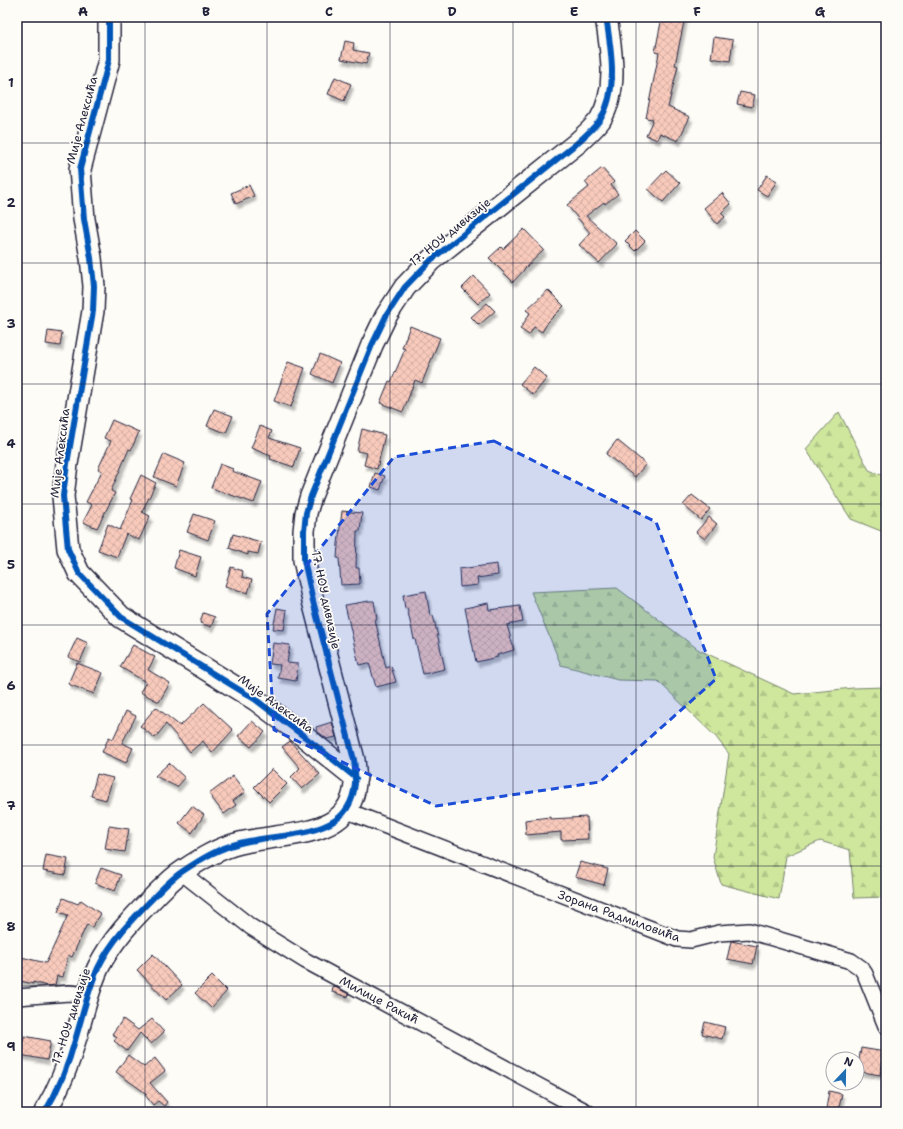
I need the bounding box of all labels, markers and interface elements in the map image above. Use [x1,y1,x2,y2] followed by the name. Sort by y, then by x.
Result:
[78,3,88,20] text: A
[202,3,210,20] text: B
[325,3,333,20] text: C
[447,3,457,20] text: D
[570,3,579,20] text: E
[693,3,701,20] text: F
[815,3,826,20] text: G
[8,74,14,91] text: 1
[63,74,102,166] street label: Мије Алексића
[6,194,16,211] text: 2
[406,194,494,270] street label: 17. НОУ дивизије
[6,315,16,332] text: 3
[47,407,73,499] street label: Мије Алексића
[6,435,16,452] text: 4
[308,549,344,651] street label: 17. НОУ дивизије
[7,556,15,573] text: 5
[235,671,318,737] street label: Мије Алексића
[6,677,16,694] text: 6
[6,797,16,814] text: 7
[556,886,683,946] street label: Зорана Радмиловића
[6,918,16,935] text: 8
[48,966,94,1066] street label: 17. НОУ дивизије
[336,972,422,1028] street label: Милице Ракић
[6,1038,16,1055] text: 9
[825,1051,865,1091] north arrow
[842,1054,856,1071] text: N

